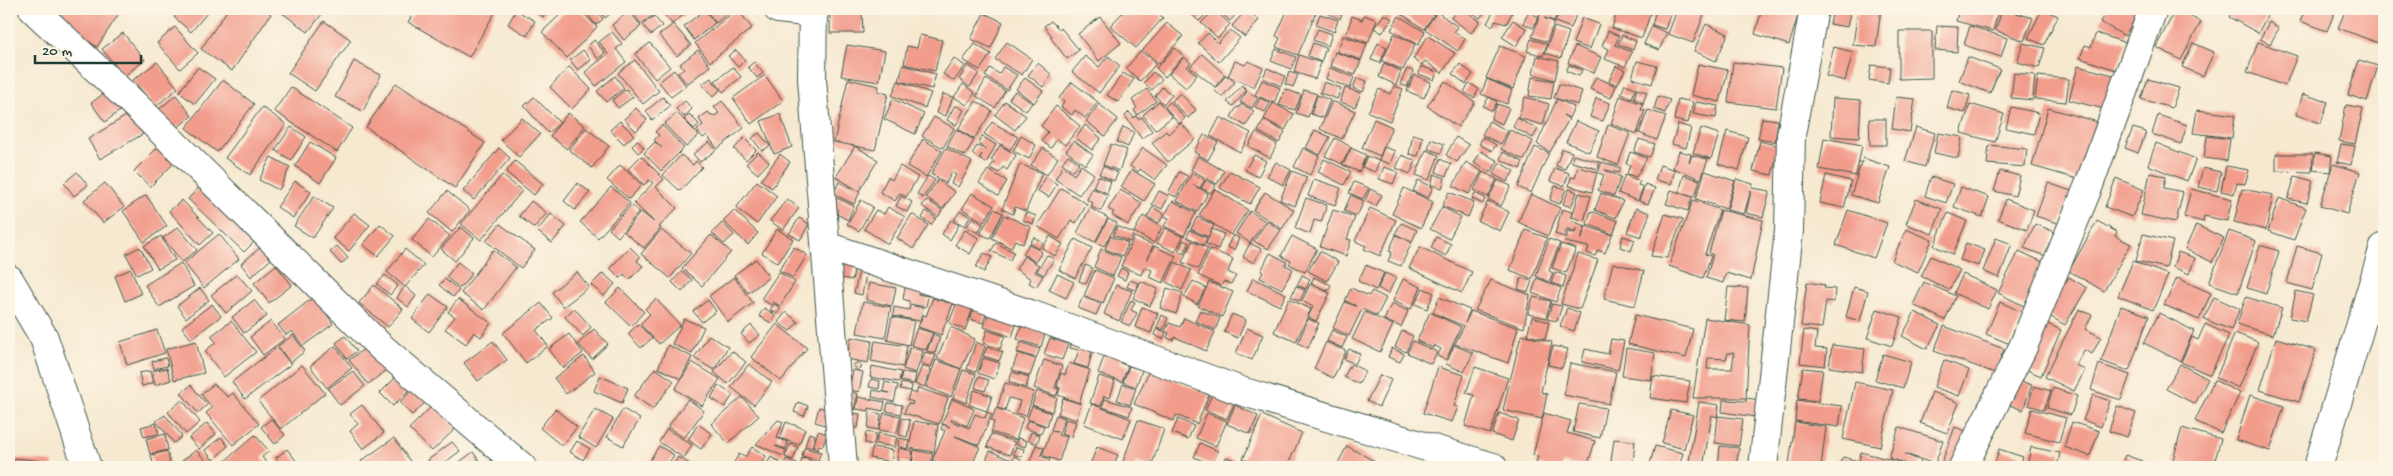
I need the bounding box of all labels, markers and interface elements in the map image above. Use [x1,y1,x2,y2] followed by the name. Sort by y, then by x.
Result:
[35,32,141,64] scale bar
[42,43,72,61] text: 20 m

